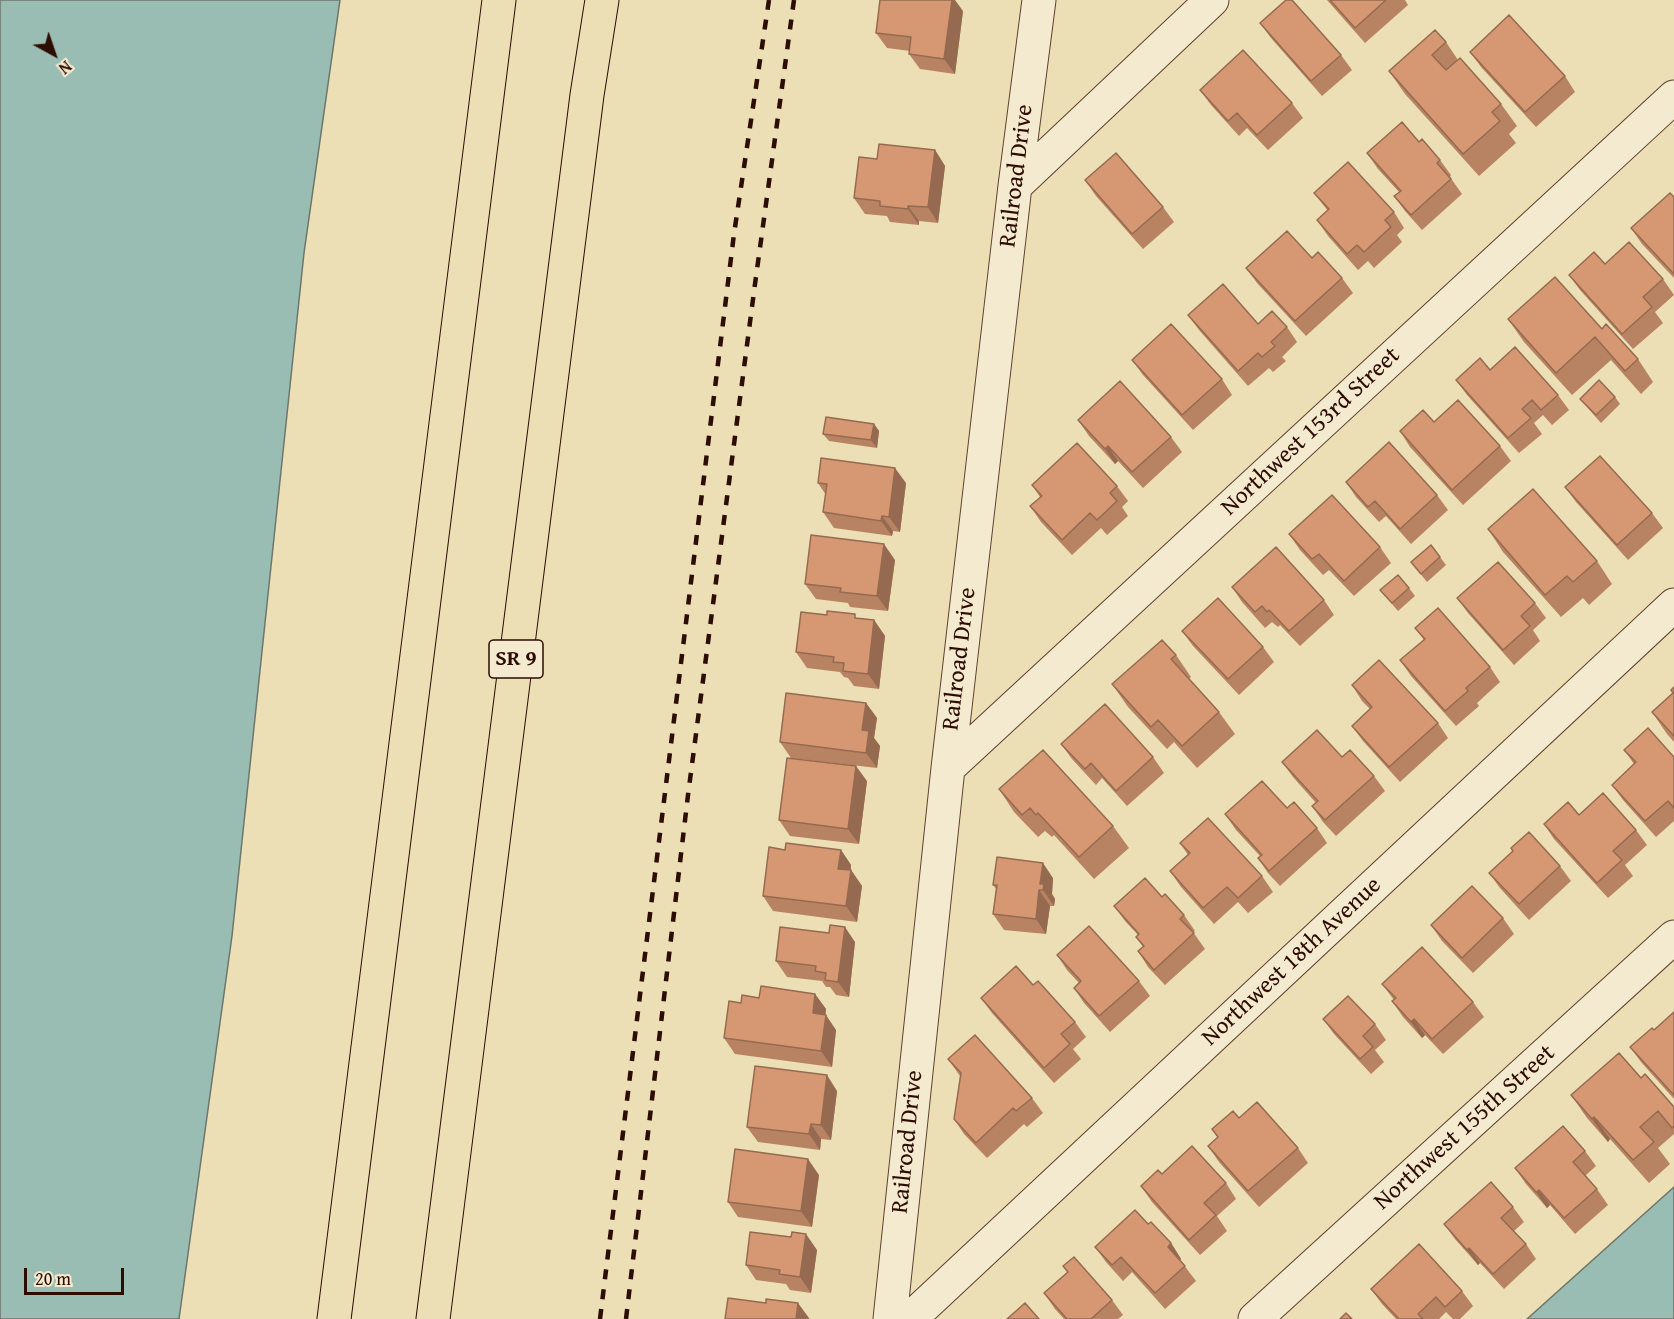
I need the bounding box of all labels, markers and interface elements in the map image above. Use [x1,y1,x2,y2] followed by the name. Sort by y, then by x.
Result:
[24,24,84,84] north arrow
[54,55,77,80] text: N
[994,103,1040,249] street label: Railroad Drive
[1216,342,1406,522] street label: Northwest 153rd Street
[937,586,983,732] street label: Railroad Drive
[489,640,543,678] road number: SR 9
[1196,871,1388,1053] street label: Northwest 18th Avenue
[1369,1039,1561,1217] street label: Northwest 155th Street
[886,1069,930,1215] street label: Railroad Drive
[27,1256,128,1294] scale bar
[35,1265,71,1292] text: 20 m

